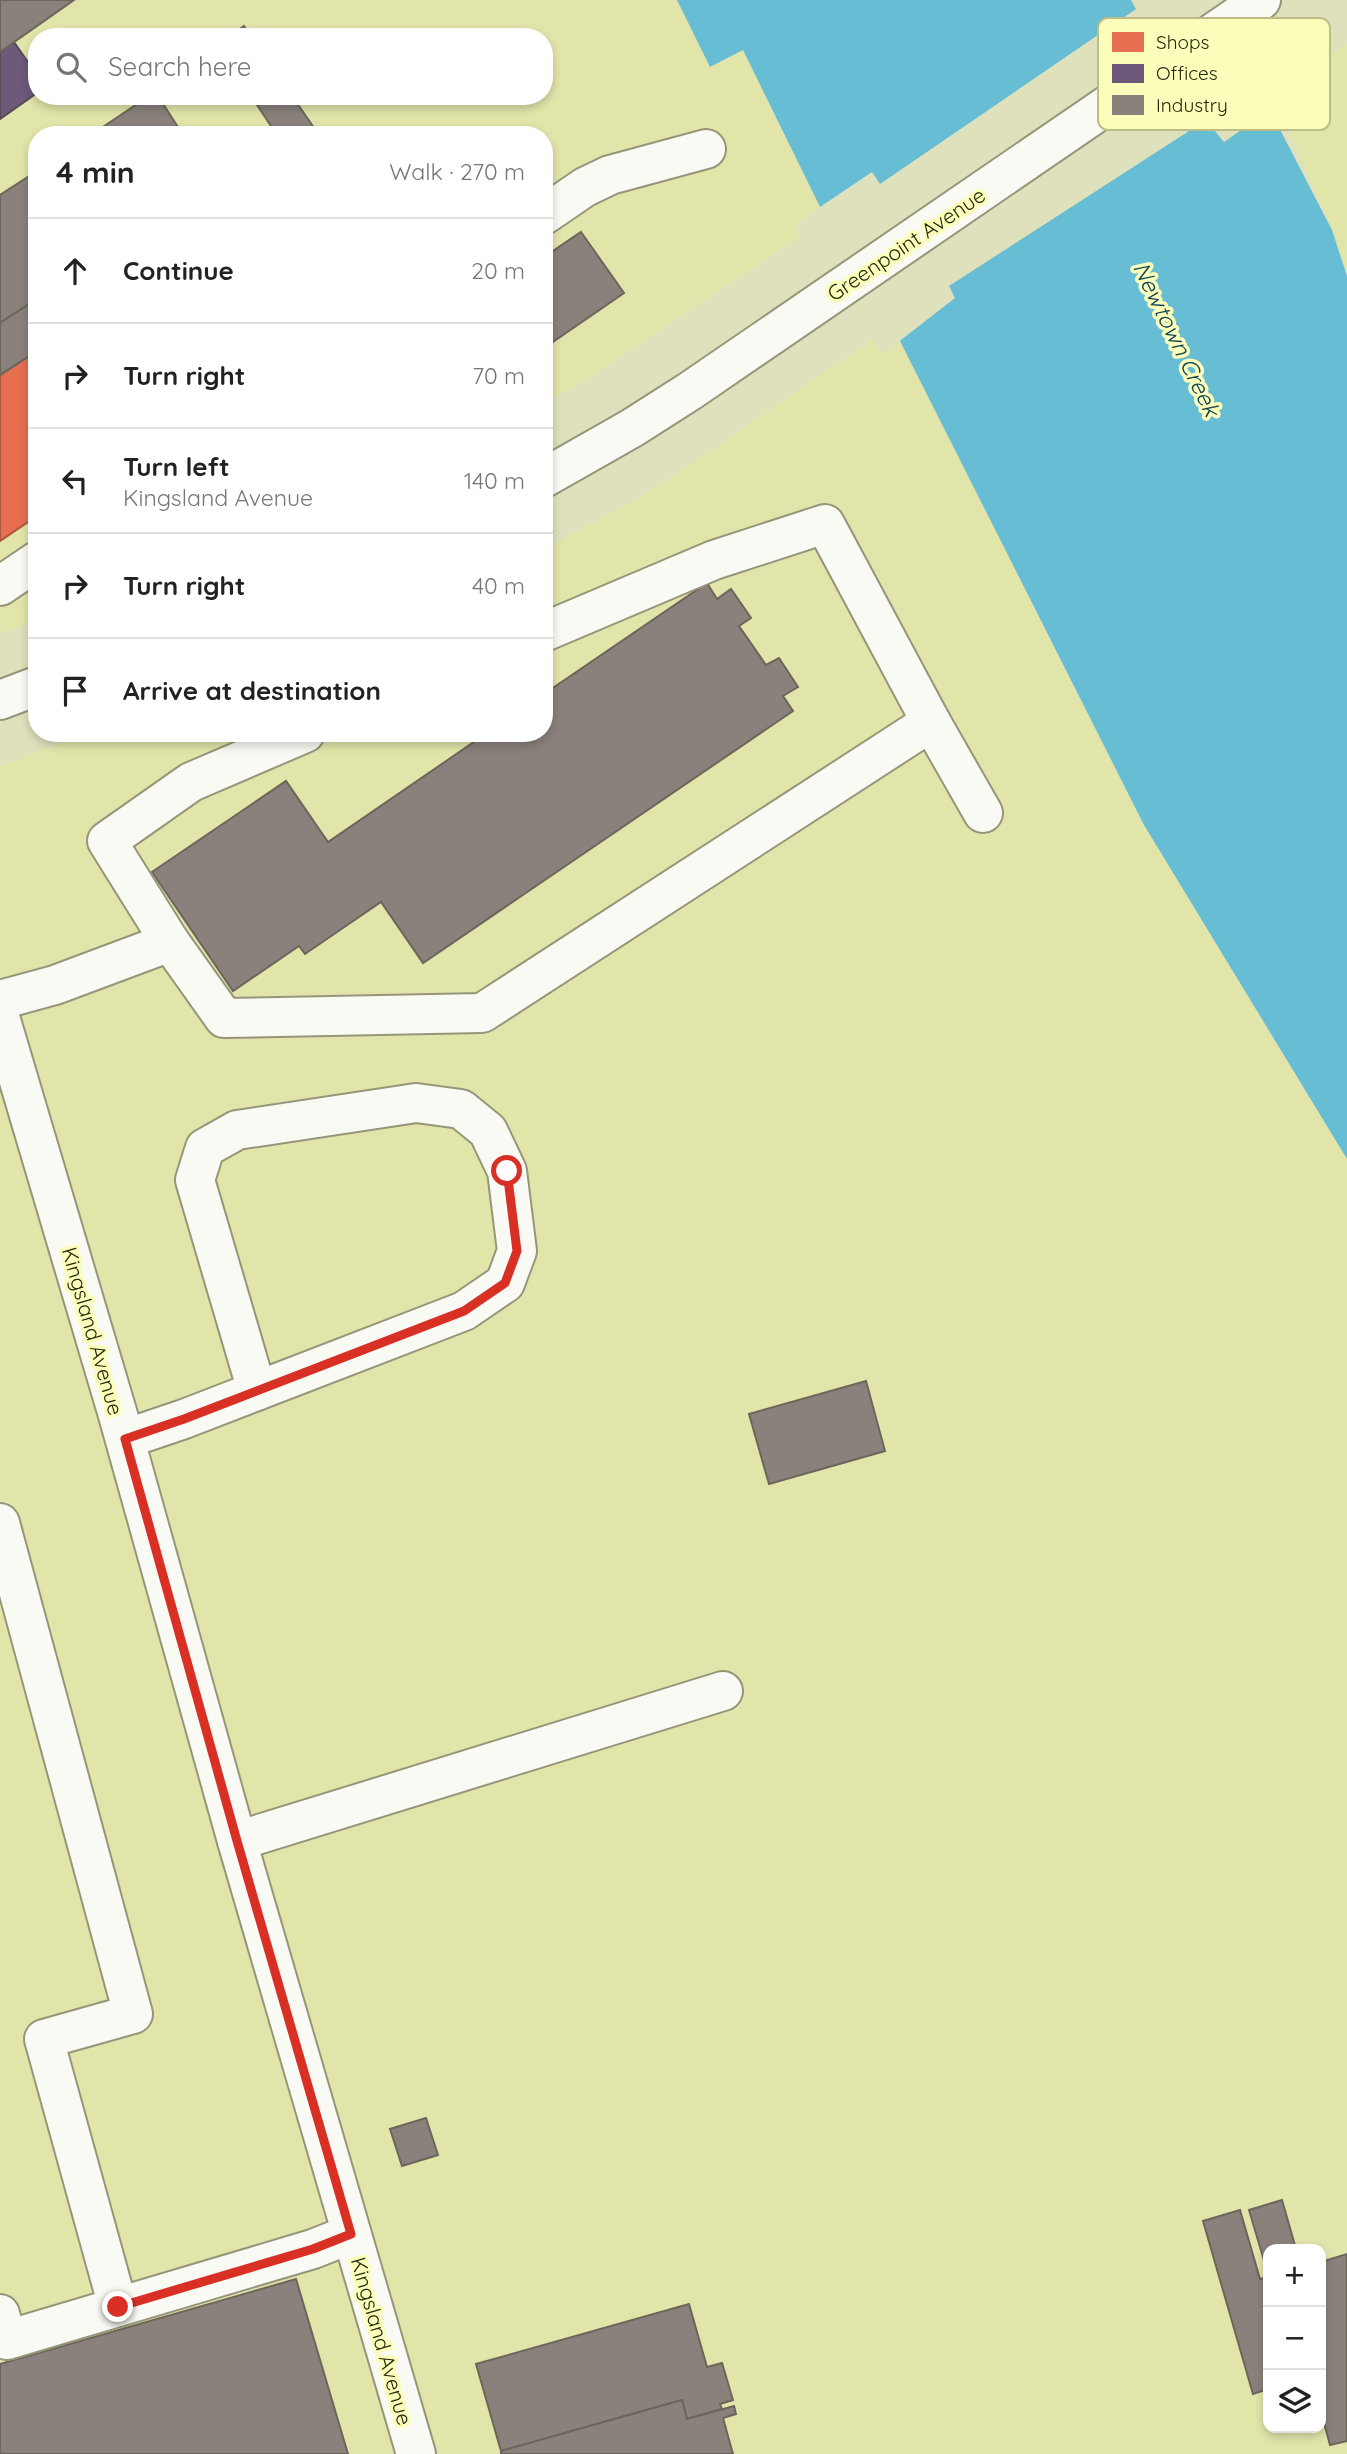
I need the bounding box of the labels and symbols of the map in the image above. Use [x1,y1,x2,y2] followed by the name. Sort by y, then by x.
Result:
[1098,18,1330,130] legend
[1156,30,1209,54] text: Shops
[1156,61,1218,85] text: Offices
[1156,93,1228,117] text: Industry
[822,182,990,306] street label: Greenpoint Avenue
[1127,257,1228,423] water label: Newtown Creek
[491,1155,522,1186] route start
[57,1244,129,1418] street label: Kingsland Avenue
[346,2254,418,2428] street label: Kingsland Avenue
[102,2291,133,2322] route end

